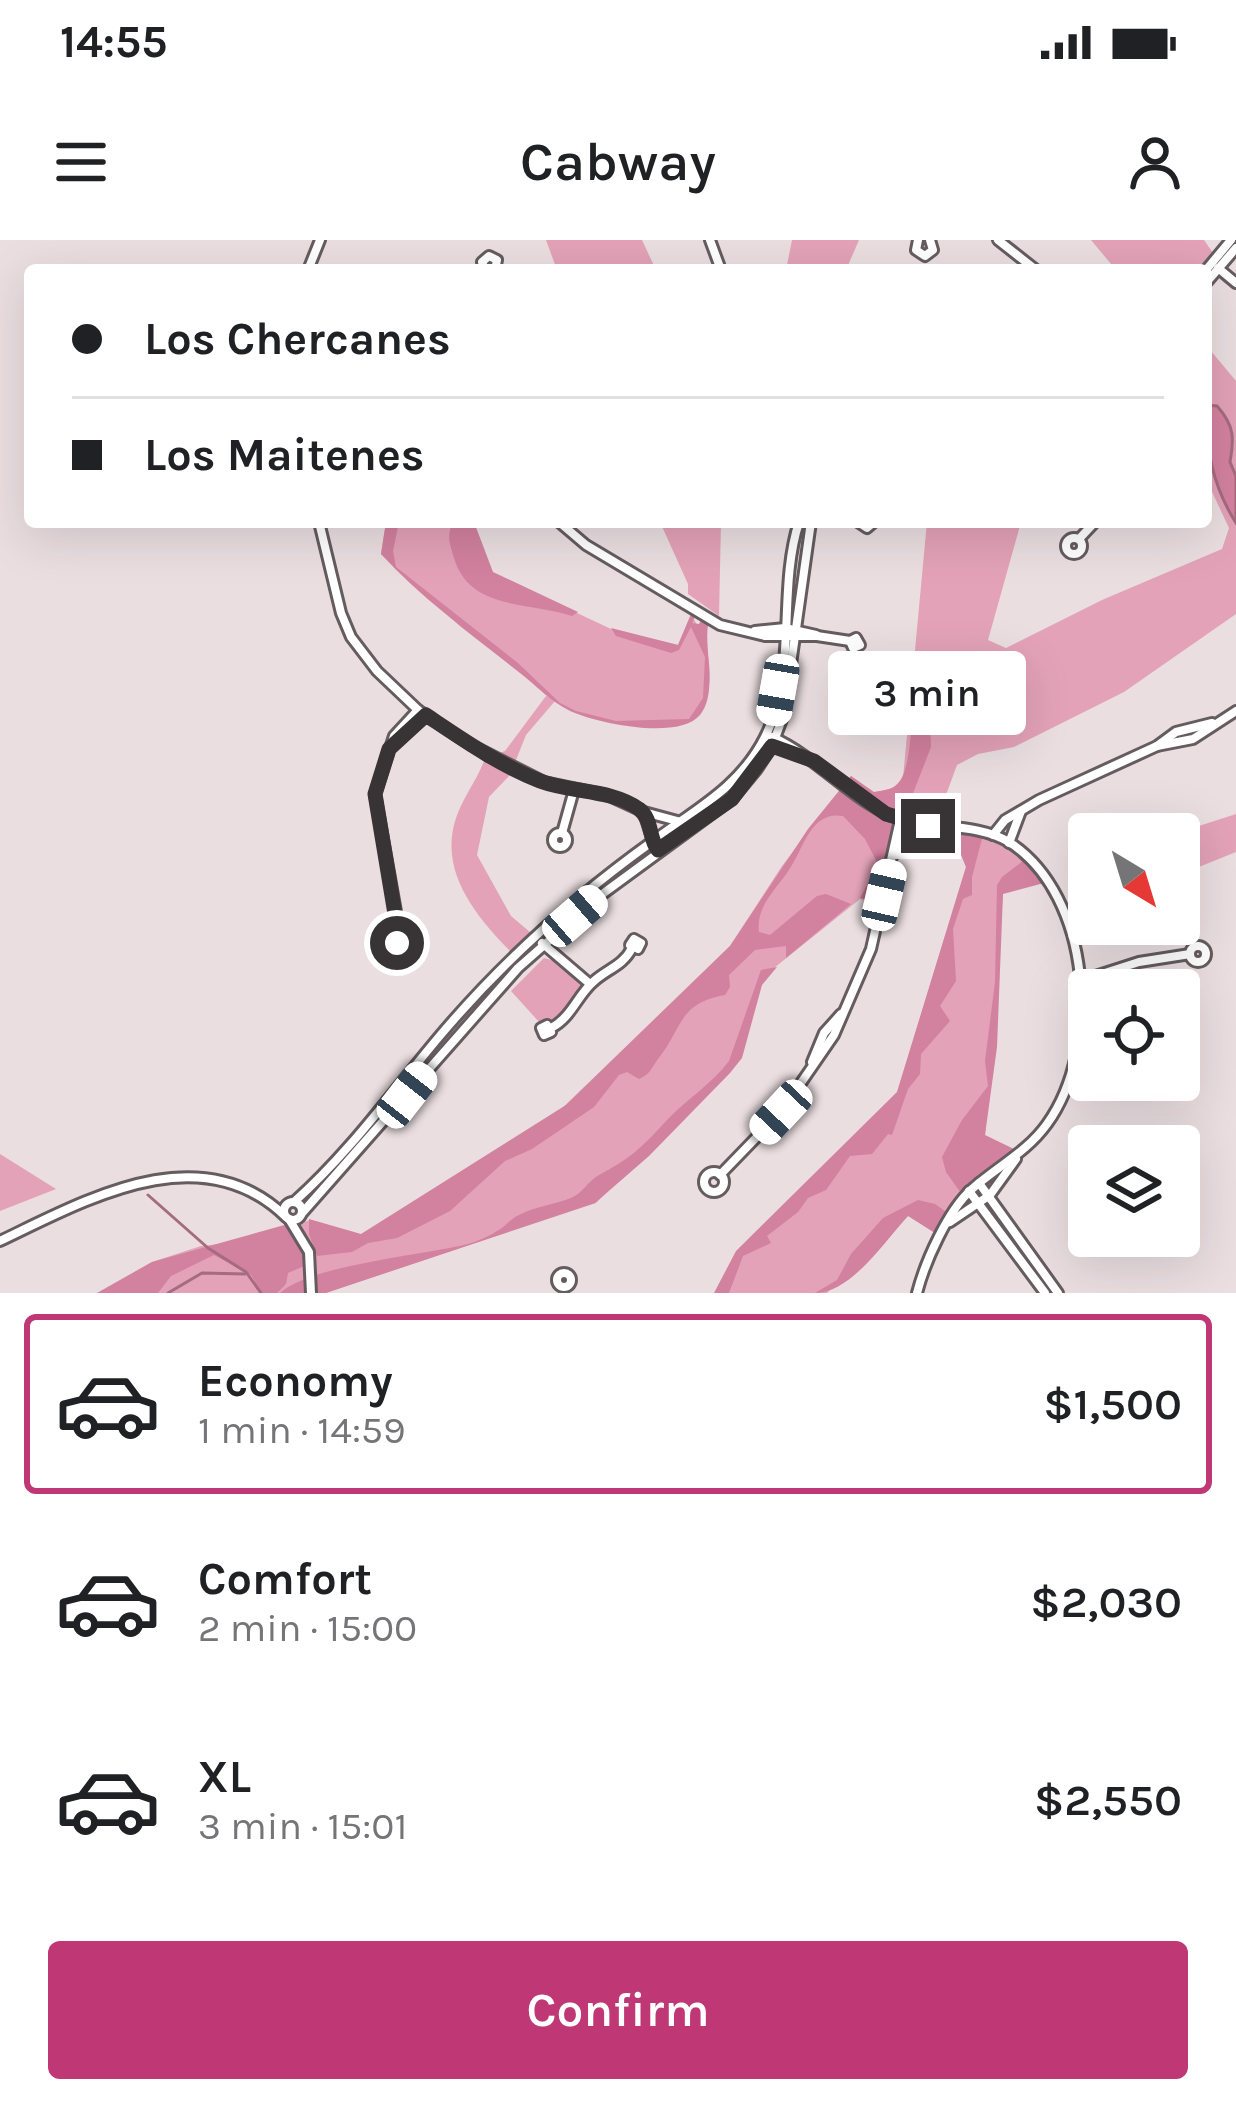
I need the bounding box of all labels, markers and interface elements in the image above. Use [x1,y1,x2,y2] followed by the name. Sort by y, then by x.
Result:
[60,16,167,68] text: 14:55
[48,129,114,195] icon: menu
[1122,129,1188,195] icon: person
[520,130,716,194] text: Cabway
[144,313,451,365] text: Los Chercanes
[144,429,425,481] text: Los Maitenes
[754,651,802,729] car
[829,652,1027,736] callout: 3 min
[873,670,981,716] text: 3 min
[901,799,955,853] route end
[1068,813,1200,945] north arrow
[1068,813,1200,1257] map controls
[858,856,910,934] car
[536,879,614,953] car
[370,916,424,970] route start
[1068,969,1200,1101] button: locate
[371,1056,443,1134] car
[743,1073,819,1151] car
[1068,1125,1200,1257] button: layers
[54,1350,162,1458] icon: car
[198,1355,393,1407] text: Economy
[1043,1378,1182,1430] text: $1,500
[198,1407,406,1453] text: 1 min · 14:59
[54,1548,162,1656] icon: car
[198,1553,372,1605] text: Comfort
[1030,1576,1182,1628] text: $2,030
[198,1605,417,1651] text: 2 min · 15:00
[54,1746,162,1854] icon: car
[198,1751,251,1803] text: XL
[1034,1774,1182,1826] text: $2,550
[198,1803,407,1849] text: 3 min · 15:01
[48,1941,1188,2079] button: Confirm

